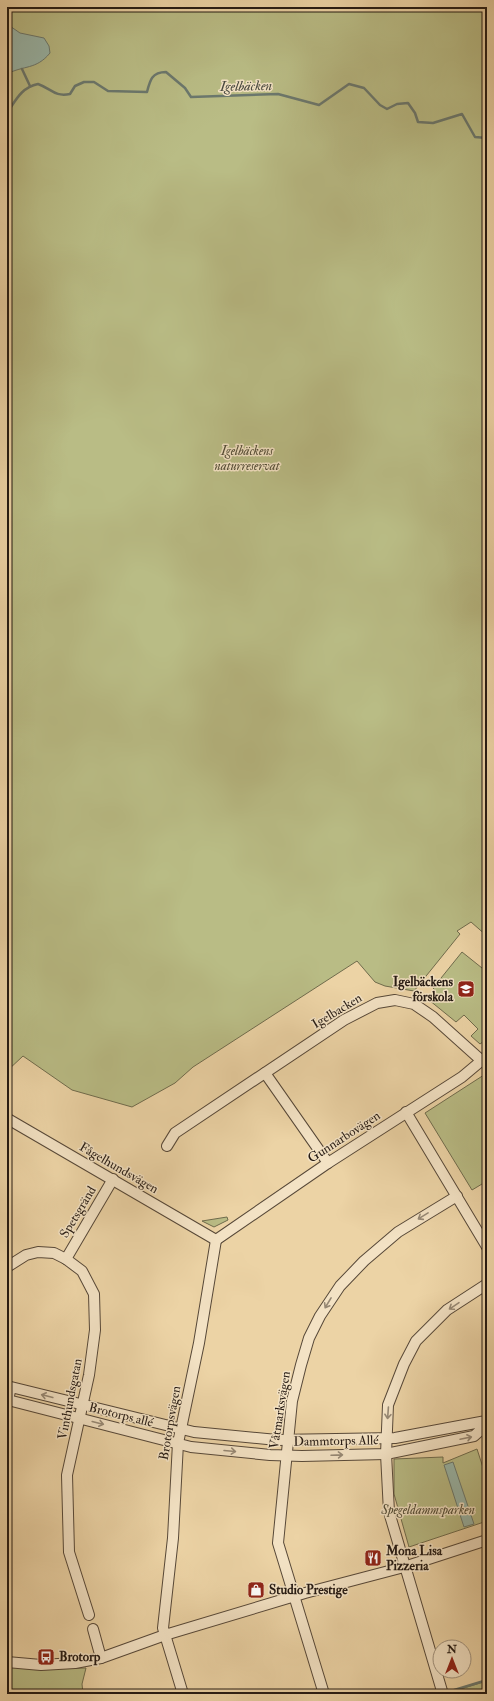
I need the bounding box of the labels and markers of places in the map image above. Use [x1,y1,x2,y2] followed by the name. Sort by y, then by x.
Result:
[393,974,454,1005] place label: Igelbäckens förskola
[456,979,476,999] school or university icon: Igelbäckens förskola
[385,1543,443,1574] place label: Mona Lisa Pizzeria
[363,1548,383,1568] restaurant icon: Mona Lisa Pizzeria
[246,1580,266,1600] shop icon: Studio Prestige
[269,1582,348,1599] place label: Studio Prestige
[36,1647,56,1667] bus stop icon: Brotorp
[59,1649,101,1666] place label: Brotorp

